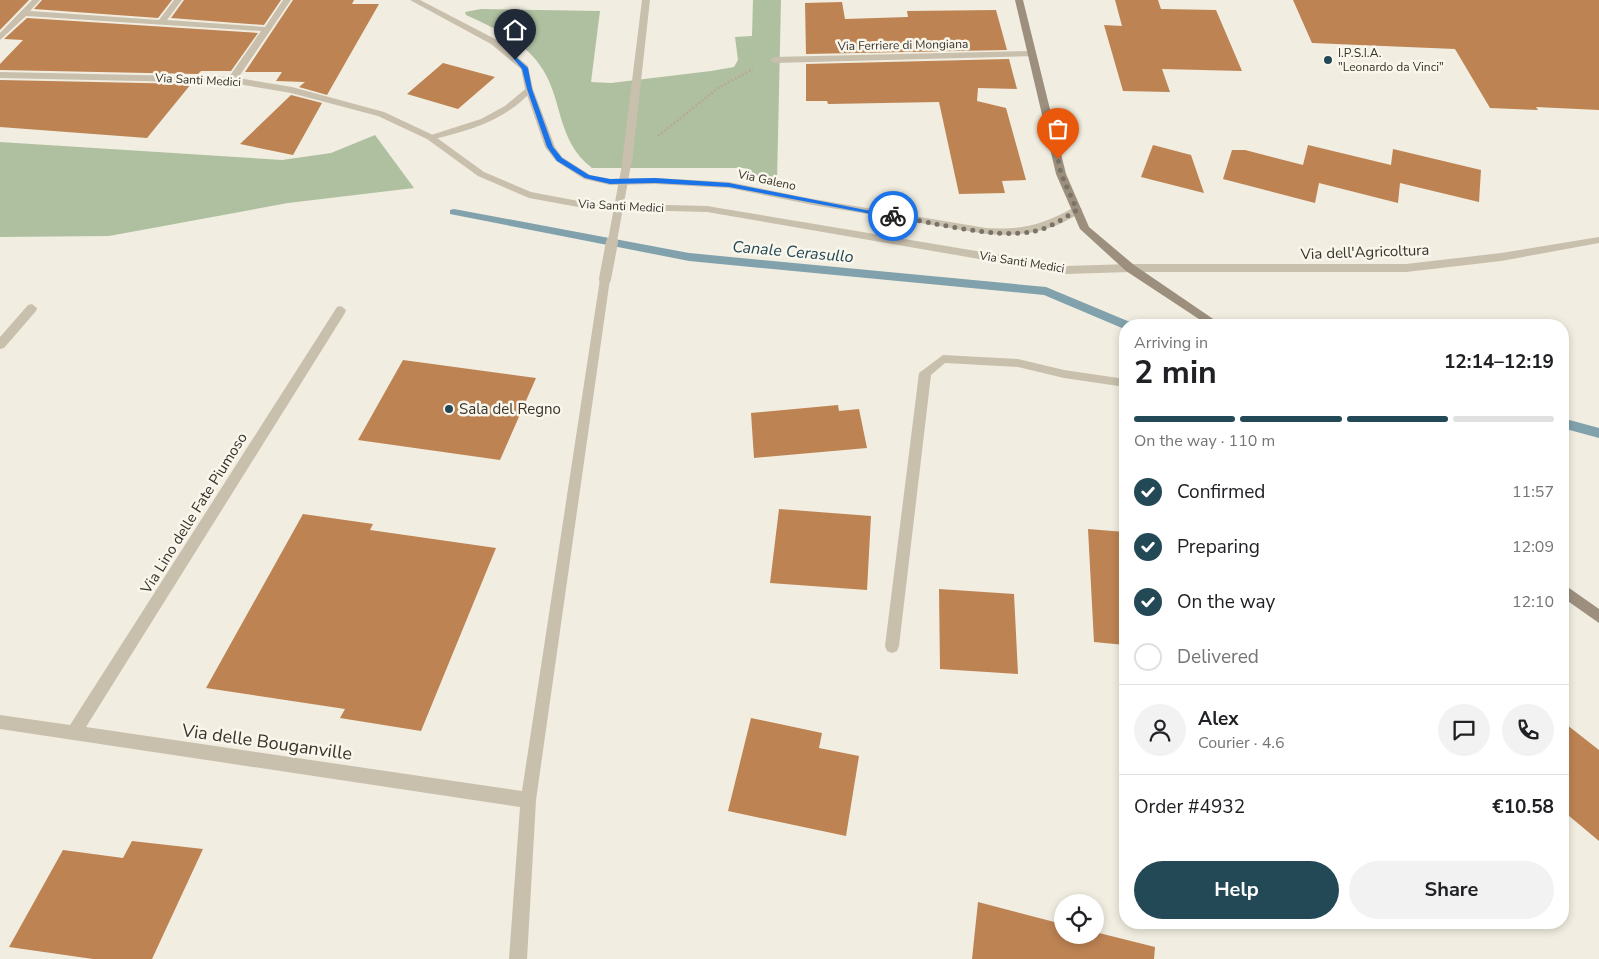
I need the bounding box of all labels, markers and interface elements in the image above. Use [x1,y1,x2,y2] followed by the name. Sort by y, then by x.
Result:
[494,9,536,60] pin
[501,16,529,44] icon: home
[837,36,968,54] street label: Via Ferriere di Mongiana
[1338,45,1444,75] place label: I.P.S.I.A. "Leonardo da Vinci"
[1322,54,1334,66] marker: I.P.S.I.A. "Leonardo da Vinci"
[154,70,241,90] street label: Via Santi Medici
[1037,108,1079,159] pin
[1044,115,1072,143] icon: bag
[736,166,798,194] street label: Via Galeno
[868,191,918,241] courier
[577,196,664,216] street label: Via Santi Medici
[879,202,907,230] icon: bike
[731,236,855,268] water label: Canale Cerasullo
[1299,240,1430,264] street label: Via dell'Agricoltura
[977,247,1066,277] street label: Via Santi Medici
[1134,332,1208,354] text: Arriving in
[1444,349,1554,375] text: 12:14–12:19
[1134,351,1217,394] text: 2 min
[459,399,561,419] place label: Sala del Regno
[443,403,455,415] marker: Sala del Regno
[136,429,252,598] street label: Via Lino delle Fate Piumoso
[1134,430,1275,452] text: On the way · 110 m
[1134,478,1162,506] icon: check
[1177,479,1265,505] text: Confirmed
[1512,481,1554,503] text: 11:57
[1134,533,1162,561] icon: check
[1177,534,1260,560] text: Preparing
[1512,536,1554,558] text: 12:09
[1134,588,1162,616] icon: check
[1177,589,1275,615] text: On the way
[1512,591,1554,613] text: 12:10
[1177,644,1259,670] text: Delivered
[1134,704,1186,756] button: person
[1438,704,1490,756] button: chat
[1502,704,1554,756] button: phone
[1198,706,1239,732] text: Alex
[179,718,354,766] street label: Via delle Bouganville
[1198,732,1284,754] text: Courier · 4.6
[1134,794,1245,820] text: Order #4932
[1492,794,1554,820] text: €10.58
[1134,861,1339,919] button: Help
[1349,861,1554,919] button: Share
[1054,894,1104,944] map controls
[1054,894,1104,944] button: locate

